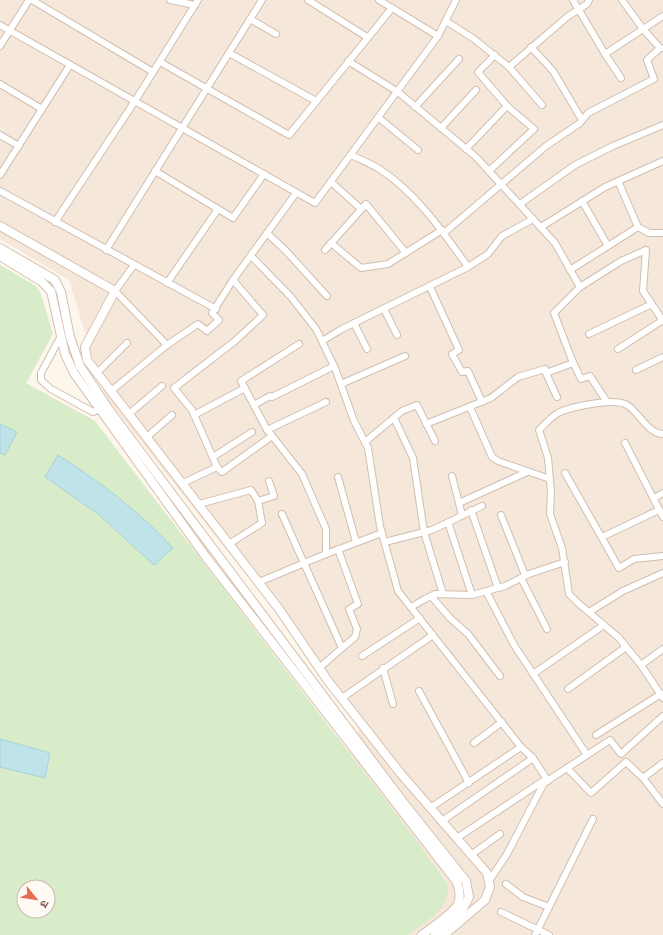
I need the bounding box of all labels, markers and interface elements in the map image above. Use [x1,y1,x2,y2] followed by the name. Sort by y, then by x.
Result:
[16,879,56,919] north arrow
[38,898,51,910] text: उ

